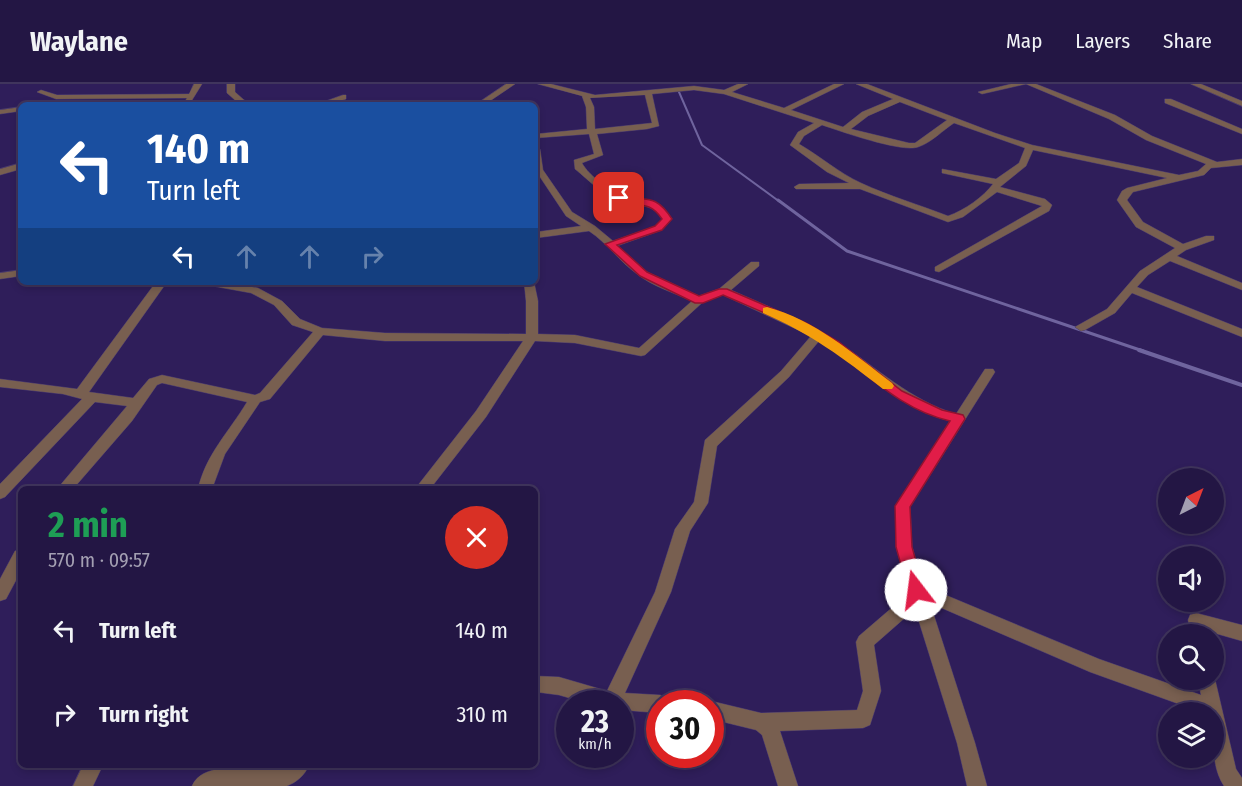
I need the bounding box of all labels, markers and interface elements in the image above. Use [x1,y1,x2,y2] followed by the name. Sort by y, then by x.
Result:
[30,25,128,58] text: Waylane
[1006,28,1042,54] text: Map
[1075,28,1130,54] text: Layers
[1163,28,1212,54] text: Share
[147,124,250,174] text: 140 m
[48,126,126,204] icon: left
[593,172,644,223] pin
[147,175,240,207] text: Turn left
[602,181,635,214] icon: arrive
[167,240,200,273] icon: left
[230,240,263,273] icon: ahead
[293,240,326,273] icon: ahead
[356,240,389,273] icon: right
[1158,468,1224,534] north arrow
[1158,468,1224,768] map controls
[48,503,128,547] text: 2 min
[445,506,508,569] button: close
[1158,546,1224,612] button: sound
[48,548,150,572] text: 570 m · 09:57
[884,558,948,622] position arrow
[48,614,81,647] icon: left
[99,617,177,644] text: Turn left
[455,617,508,644] text: 140 m
[1158,624,1224,690] button: search
[646,690,724,768] speed limit sign: 30
[48,698,81,731] icon: right
[99,701,188,728] text: Turn right
[456,701,508,728] text: 310 m
[1158,702,1224,768] button: layers
[581,704,609,740] text: 23
[578,735,612,753] text: km/h

